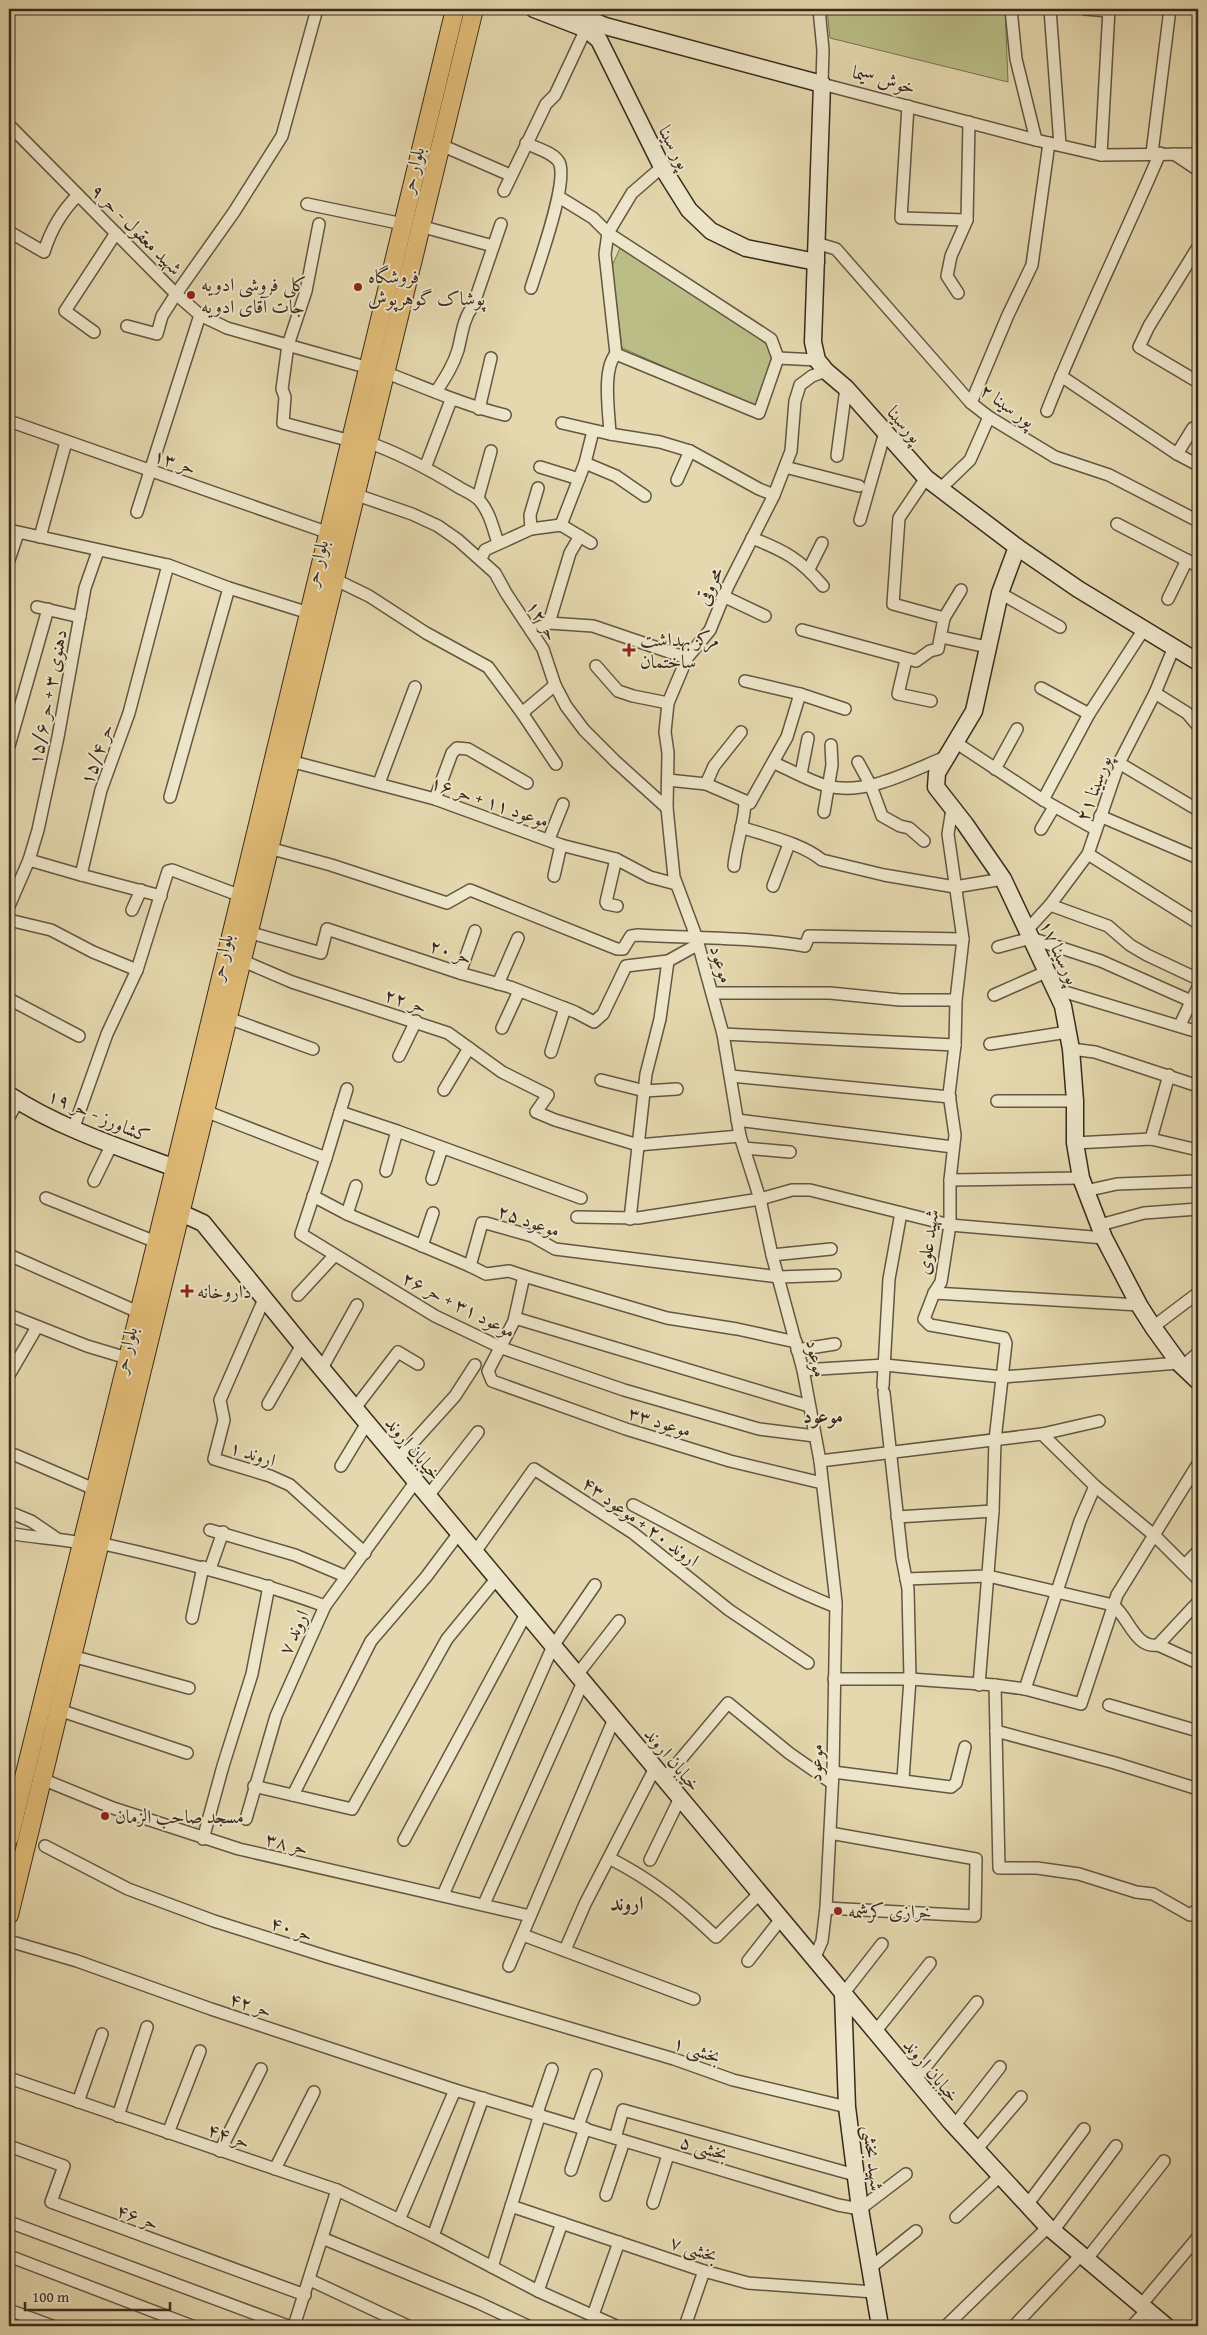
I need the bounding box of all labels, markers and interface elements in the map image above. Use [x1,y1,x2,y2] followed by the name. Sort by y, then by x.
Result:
[849,57,919,101] street label: خوش سیما
[652,120,699,175] street label: پور سینا
[392,144,431,198] street label: بلوار حر
[85,177,189,281] street label: شهید معقول - حر ۹
[368,262,486,312] place label: فروشگاه پوشاک گوهرپوش
[201,270,307,320] place label: کلی فروشی ادویه جات آقای ادویه
[352,281,364,293] marker: فروشگاه پوشاک گوهرپوش
[185,289,197,301] marker: کلی فروشی ادویه جات آقای ادویه
[975,376,1042,435] street label: پور سینا ۲
[881,399,930,450] street label: پورسینا
[150,441,200,481] street label: حر ۱۳
[296,537,335,591] street label: بلوار حر
[688,562,730,610] street label: محروقی
[520,594,566,646] street label: حر ۱۲
[640,625,719,675] place label: مرکز بهداشت ساختمان
[20,627,74,767] street label: دهنوی ۳ + حر ۱۵/۶
[622,643,636,657] marker: مرکز بهداشت ساختمان
[72,720,120,788] street label: حر ۱۵/۴
[1068,750,1119,825] street label: پورسینا ۲۱
[427,768,553,834] street label: موعود ۱۱ + حر ۱۶
[1033,915,1088,990] street label: پورسینا ۱۷
[202,931,240,985] street label: بلوار حر
[426,931,476,971] street label: حر ۲۰
[703,942,741,986] street label: موعود
[381,980,431,1020] street label: حر ۲۲
[44,1081,154,1149] street label: کشاورز - حر ۱۹
[494,1196,564,1244] street label: موعود ۲۵
[909,1207,945,1277] street label: شهید علوی
[397,1263,521,1345] street label: موعود ۳۱ + حر ۲۶
[197,1277,252,1305] place label: داروخانه
[181,1285,193,1297] marker: داروخانه
[105,1324,144,1378] street label: بلوار حر
[799,1336,835,1380] street label: موعود
[625,1398,695,1444] street label: موعود ۳۳
[803,1401,843,1430] district label: موعود
[379,1410,449,1486] street label: خیابان اروند
[226,1432,280,1474] street label: اروند ۱
[577,1469,705,1573] street label: اروند ۲۰ + موعود ۴۳
[270,1605,316,1659] street label: اروند ۷
[638,1721,708,1797] street label: خیابان اروند
[800,1743,830,1783] street label: موعود
[115,1802,244,1830] place label: مسجد صاحب الزمان
[99,1810,111,1822] marker: مسجد صاحب الزمان
[263,1824,311,1862] street label: حر ۳۸
[610,1888,644,1917] district label: اروند
[848,1897,932,1925] place label: خرازی کرشمه
[832,1905,844,1917] marker: خرازی کرشمه
[267,1908,317,1948] street label: حر ۴۰
[226,1984,276,2024] street label: حر ۴۲
[669,2028,725,2070] street label: بخشی ۱
[897,2032,967,2108] street label: خیابان اروند
[204,2115,254,2155] street label: حر ۴۴
[856,2123,892,2193] street label: شهید بخشی
[677,2127,731,2167] street label: بخشی ۵
[113,2195,163,2237] street label: حر ۴۶
[667,2227,721,2269] street label: بخشی ۷
[25,2280,170,2312] scale bar
[32,2286,70,2307] text: 100 m

